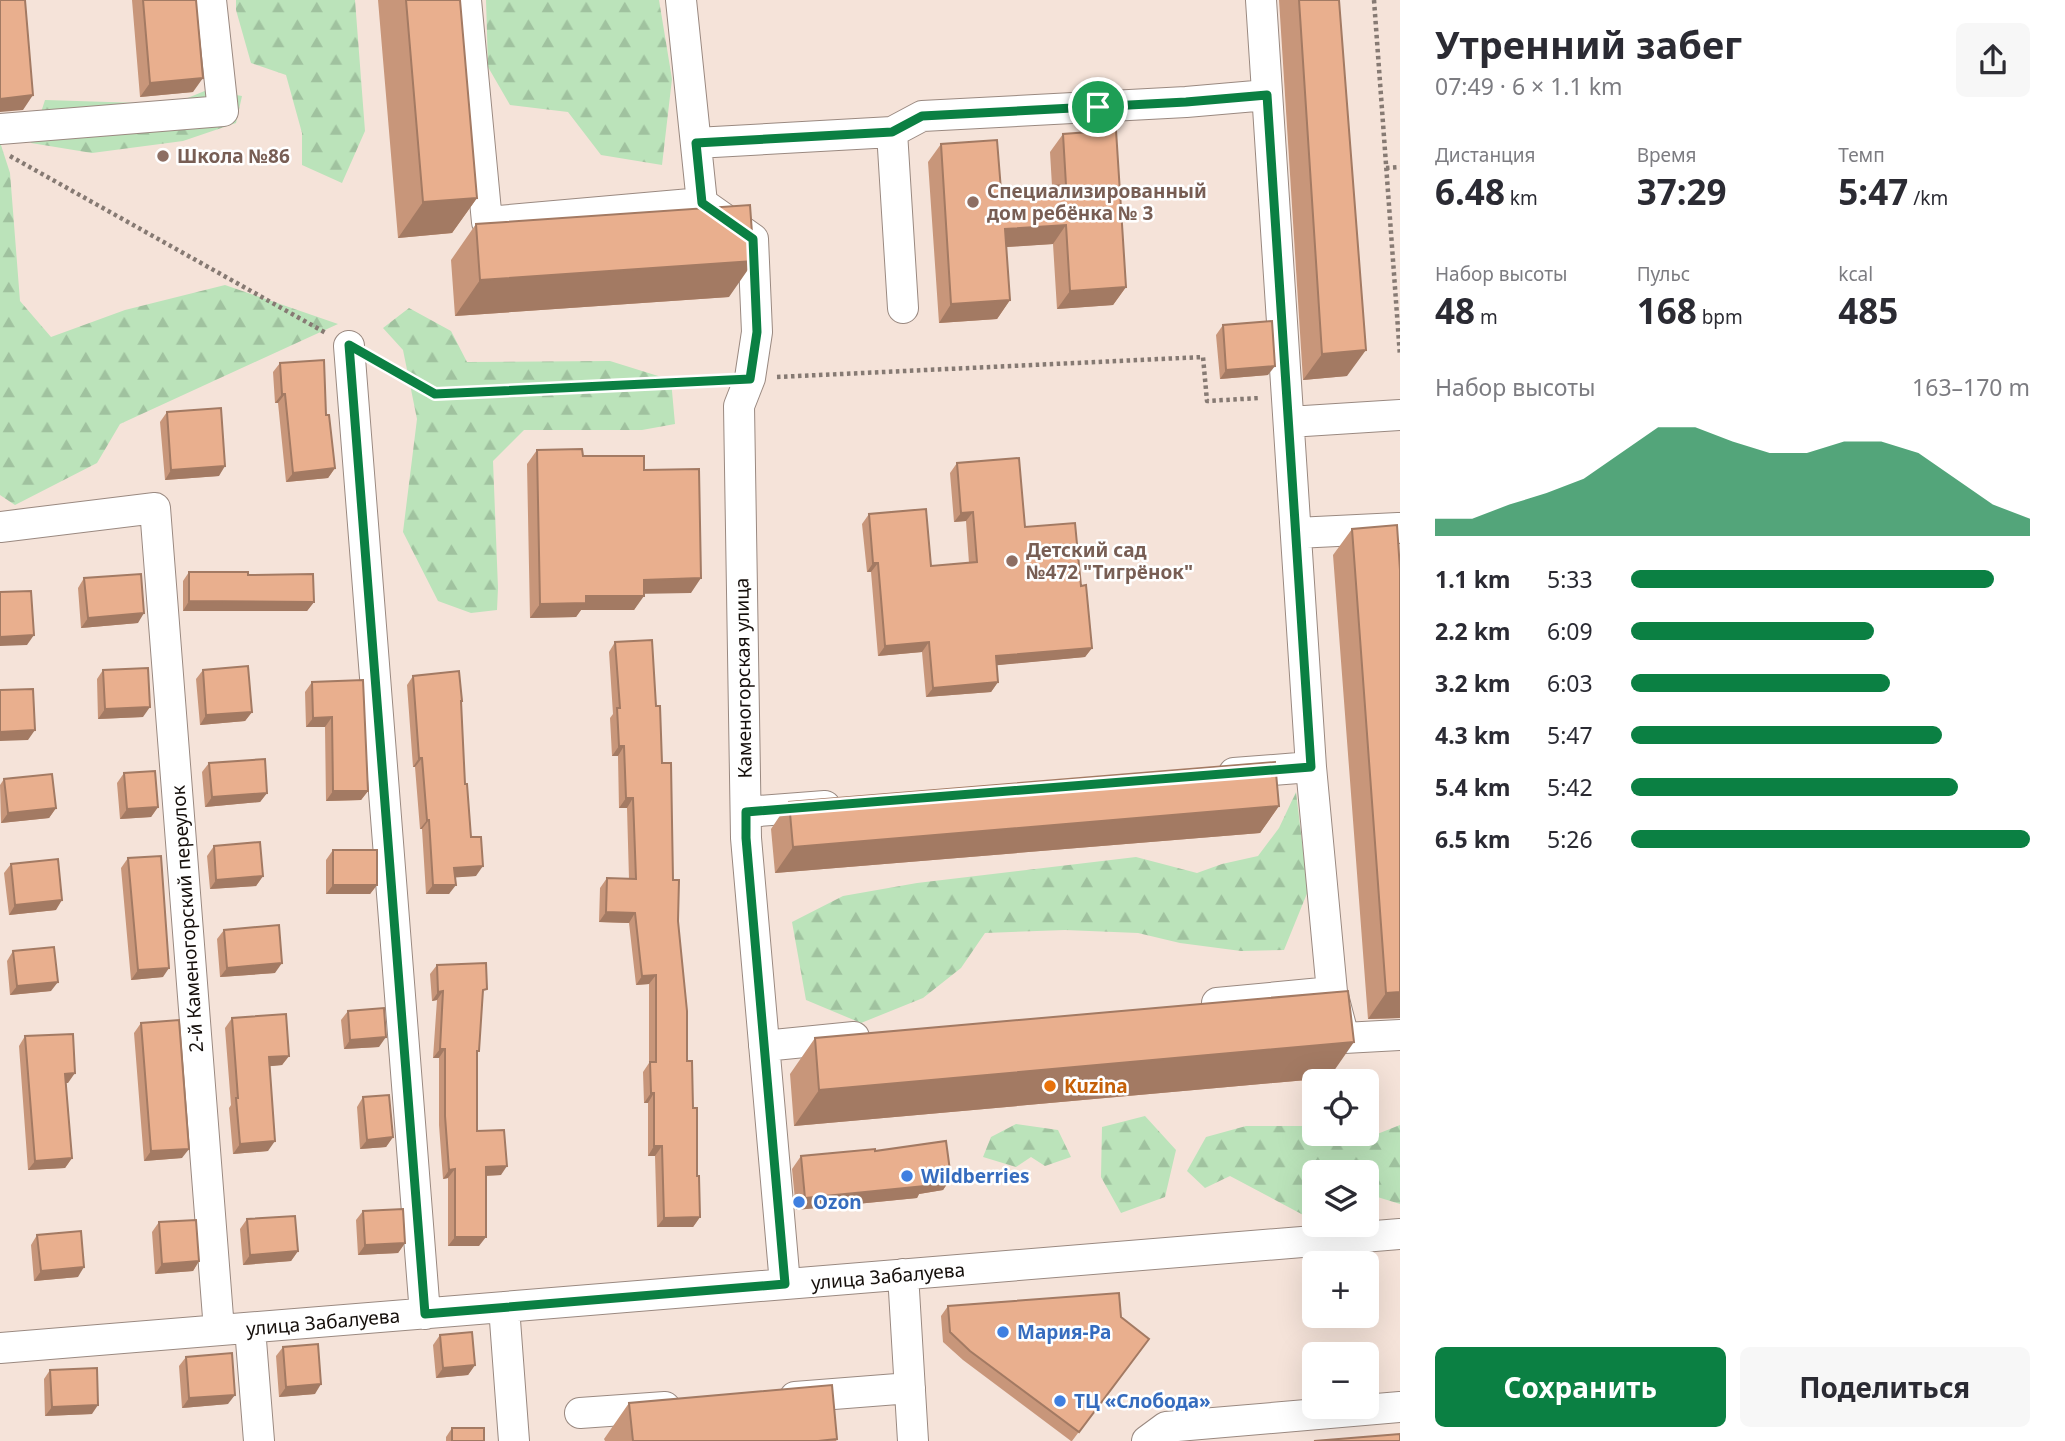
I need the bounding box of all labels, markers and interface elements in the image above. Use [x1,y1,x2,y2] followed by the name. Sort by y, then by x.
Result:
[1435,18,1742,70] text: Утренний забег
[1956,23,2030,97] button: share
[1435,70,1622,102] text: 07:49 · 6 × 1.1 km
[1068,77,1128,137] pin
[1079,88,1117,126] icon: arrive
[1435,142,1535,168] text: Дистанция
[1637,142,1697,168] text: Время
[1838,142,1885,168] text: Темп
[177,143,290,169] place label: Школа №86
[155,148,171,164] marker: Школа №86
[1435,168,1505,215] text: 6.48
[1637,168,1727,215] text: 37:29
[1838,168,1908,215] text: 5:47
[987,178,1207,226] place label: Специализированный дом ребёнка № 3
[1505,185,1538,211] text: km
[1908,185,1948,211] text: /km
[965,194,981,210] marker: Специализированный дом ребёнка № 3
[1435,261,1567,287] text: Набор высоты
[1637,261,1690,287] text: Пульс
[1838,261,1873,287] text: kcal
[1435,287,1475,334] text: 48
[1637,287,1697,334] text: 168
[1838,287,1898,334] text: 485
[1475,304,1498,330] text: m
[1697,304,1743,330] text: bpm
[1435,371,1595,403] text: Набор высоты
[1912,371,2030,403] text: 163–170 m
[1026,537,1193,585] place label: Детский сад №472 "Тигрёнок"
[1004,553,1020,569] marker: Детский сад №472 "Тигрёнок"
[1435,563,1510,595] text: 1.1 km
[1547,563,1593,595] text: 5:33
[728,577,758,779] street label: Каменогорская улица
[1435,615,1510,647] text: 2.2 km
[1547,615,1593,647] text: 6:09
[1435,667,1510,699] text: 3.2 km
[1547,667,1593,699] text: 6:03
[1435,719,1510,751] text: 4.3 km
[1547,719,1593,751] text: 5:47
[1435,771,1510,803] text: 5.4 km
[1547,771,1593,803] text: 5:42
[165,785,209,1053] street label: 2-й Каменогорский переулок
[1435,823,1510,855] text: 6.5 km
[1547,823,1593,855] text: 5:26
[1302,1069,1379,1419] map controls
[1302,1069,1379,1146] button: locate
[1064,1073,1128,1099] place label: Kuzina
[1042,1078,1058,1094] marker: Kuzina
[1302,1160,1379,1237] button: layers
[921,1163,1030,1189] place label: Wildberries
[899,1168,915,1184] marker: Wildberries
[813,1189,862,1215] place label: Ozon
[791,1194,807,1210] marker: Ozon
[1302,1251,1379,1328] button: +
[810,1256,966,1296] street label: улица Забалуева
[245,1302,401,1342] street label: улица Забалуева
[1017,1319,1111,1345] place label: Мария-Ра
[995,1324,1011,1340] marker: Мария-Ра
[1302,1342,1379,1419] button: −
[1435,1347,1726,1427] button: Сохранить
[1740,1347,2030,1427] button: Поделиться
[1074,1388,1211,1414] place label: ТЦ «Слобода»
[1052,1393,1068,1409] marker: ТЦ «Слобода»

